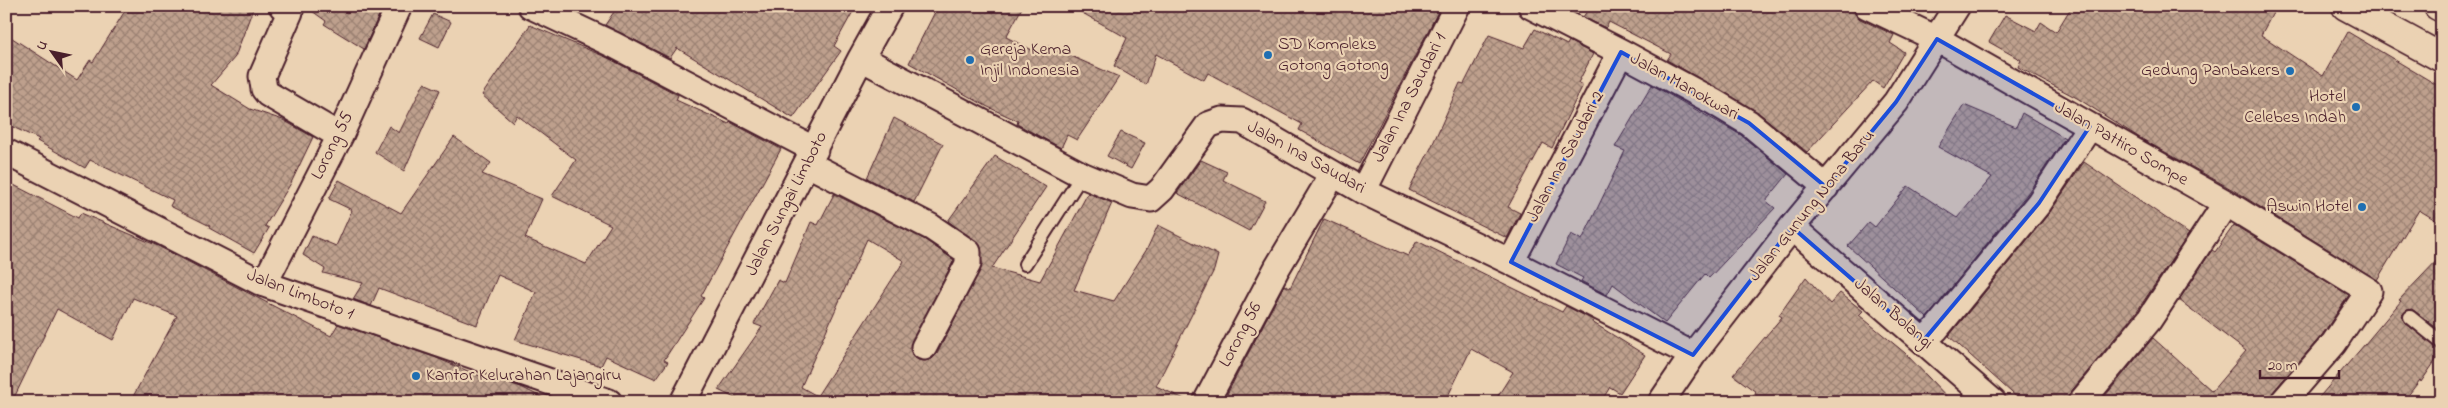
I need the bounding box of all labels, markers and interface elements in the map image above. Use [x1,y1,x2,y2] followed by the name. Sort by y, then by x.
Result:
[28,28,78,78] north arrow
[1366,28,1454,167] street label: Jalan Ina Saudari 1
[1278,32,1389,80] place label: SD Kompleks Gotong Gotong
[31,36,54,55] text: U
[980,37,1079,84] place label: Gereja Kema Injil Indonesia
[1625,46,1743,128] street label: Jalan Manokwari
[1262,49,1274,61] marker: SD Kompleks Gotong Gotong
[964,54,976,66] marker: Gereja Kema Injil Indonesia
[2141,58,2280,85] place label: Gedung Panbakers
[2284,65,2296,77] marker: Gedung Panbakers
[2244,84,2346,131] place label: Hotel Celebes Indah
[1520,87,1612,227] street label: Jalan Ina Saudari 2
[2049,95,2194,194] street label: Jalan Pattiro Sompe
[2350,101,2362,113] marker: Hotel Celebes Indah
[305,107,362,185] street label: Lorong 55
[1242,115,1370,201] street label: Jalan Ina Saudari
[1742,124,1882,288] street label: Jalan Gunung Nona Baru
[739,127,836,281] street label: Jalan Sungai Limboto
[2266,194,2352,220] place label: Aswin Hotel
[2356,201,2368,213] marker: Aswin Hotel
[243,263,358,327] street label: Jalan Limboto 1
[1847,272,1939,357] street label: Jalan Bolangi
[1213,298,1270,373] street label: Lorong 56
[2260,348,2339,380] scale bar
[2268,355,2298,377] text: 20 m
[426,363,622,390] place label: Kantor Kelurahan Lajangiru
[410,370,422,382] marker: Kantor Kelurahan Lajangiru

